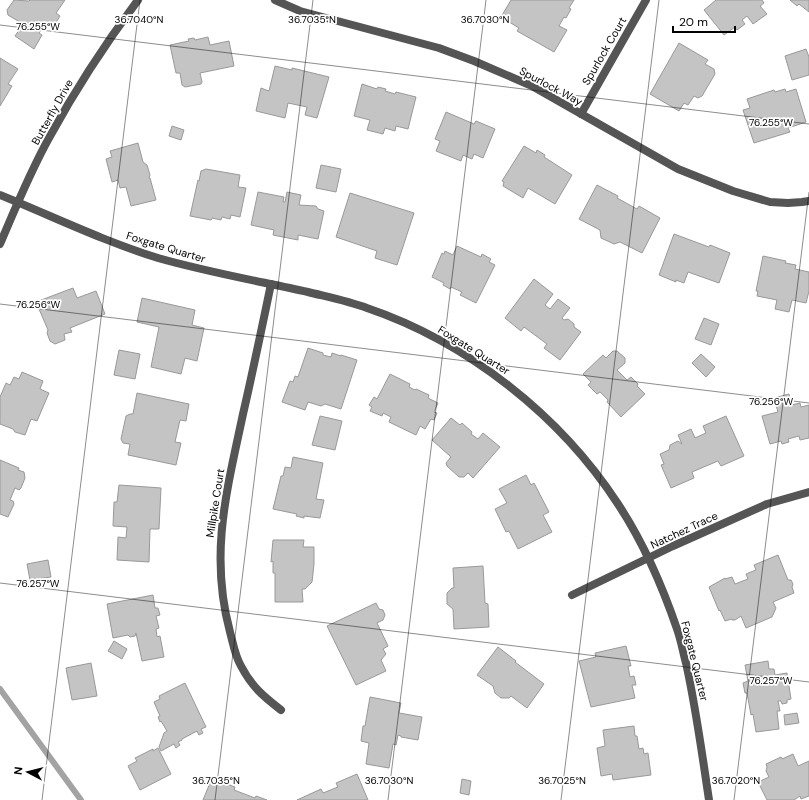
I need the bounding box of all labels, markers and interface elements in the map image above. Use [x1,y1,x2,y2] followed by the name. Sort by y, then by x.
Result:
[673,8,735,34] scale bar
[115,13,163,26] text: 36.7040°N
[288,13,336,26] text: 36.7035°N
[461,13,509,26] text: 36.7030°N
[579,14,629,88] street label: Spurlock Court
[679,14,708,30] text: 20 m
[16,20,60,33] text: 76.255°W
[517,64,585,108] street label: Spurlock Way
[28,77,76,147] street label: Butterfly Drive
[749,116,793,129] text: 76.255°W
[125,228,207,266] street label: Foxgate Quarter
[16,298,60,311] text: 76.256°W
[435,322,513,378] street label: Foxgate Quarter
[749,395,793,408] text: 76.256°W
[203,467,227,539] street label: Millpike Court
[648,508,720,552] street label: Natchez Trace
[16,577,60,590] text: 76.257°W
[678,619,712,703] street label: Foxgate Quarter
[749,674,793,687] text: 76.257°W
[8,752,48,792] north arrow
[11,766,26,776] text: N
[192,774,240,787] text: 36.7035°N
[365,774,413,787] text: 36.7030°N
[538,774,586,787] text: 36.7025°N
[712,774,760,787] text: 36.7020°N

